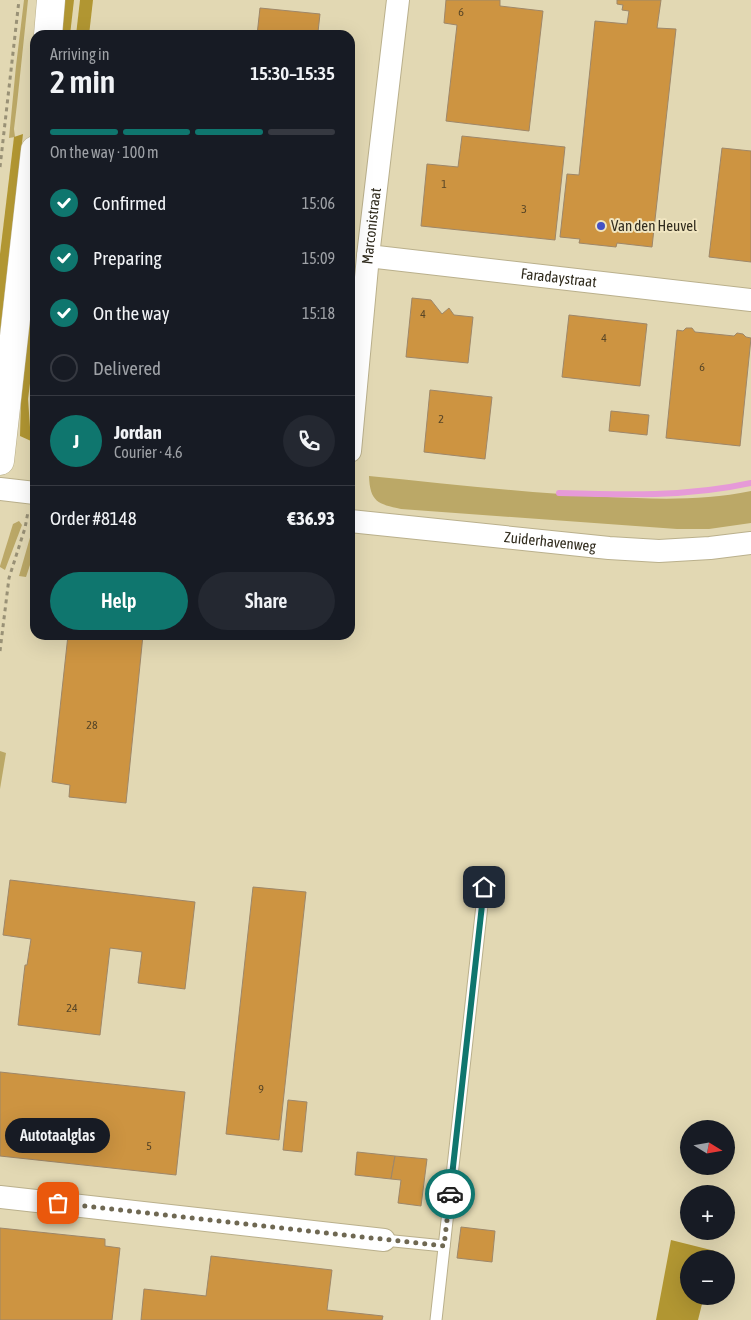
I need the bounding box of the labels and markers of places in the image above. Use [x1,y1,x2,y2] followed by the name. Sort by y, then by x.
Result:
[611,217,697,234] place label: Van den Heuvel
[595,220,607,232] marker: Van den Heuvel
[463,866,505,908] pin
[5,1118,110,1153] callout: Autotaalglas
[37,1182,79,1224] pin

